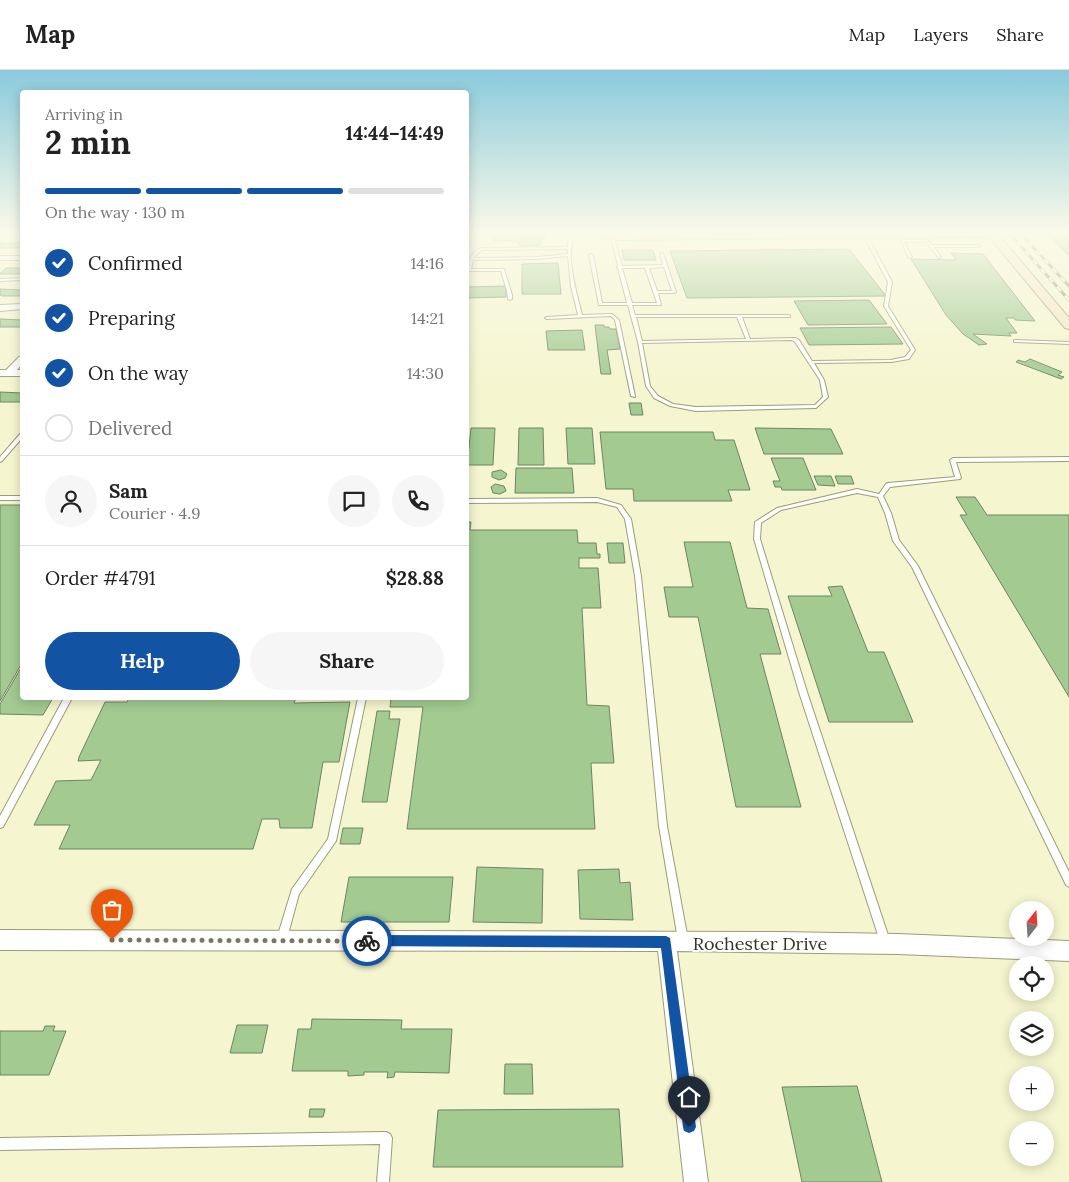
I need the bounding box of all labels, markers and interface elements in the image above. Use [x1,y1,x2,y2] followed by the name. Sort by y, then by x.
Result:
[25,19,75,50] text: Map
[849,23,885,46] text: Map
[913,23,968,46] text: Layers
[996,23,1044,46] text: Share
[45,104,123,124] text: Arriving in
[345,121,444,145] text: 14:44–14:49
[45,122,131,163] text: 2 min
[45,202,185,222] text: On the way · 130 m
[45,249,73,277] icon: check
[88,251,183,275] text: Confirmed
[410,253,444,273] text: 14:16
[45,304,73,332] icon: check
[88,306,175,330] text: Preparing
[411,308,444,328] text: 14:21
[45,359,73,387] icon: check
[88,361,188,385] text: On the way
[407,363,444,383] text: 14:30
[88,416,172,440] text: Delivered
[45,475,97,527] button: person
[328,475,380,527] button: chat
[392,475,444,527] button: phone
[109,479,148,503] text: Sam
[109,503,200,523] text: Courier · 4.9
[45,566,156,590] text: Order #4791
[386,566,444,590] text: $28.88
[45,632,240,690] button: Help
[250,632,444,690] button: Share
[91,889,133,940] pin
[98,896,126,924] icon: bag
[1009,901,1054,946] north arrow
[1009,901,1054,1166] map controls
[342,916,392,966] courier
[353,927,381,955] icon: bike
[693,932,827,955] street label: Rochester Drive
[1009,956,1054,1001] button: locate
[1009,1011,1054,1056] button: layers
[1009,1066,1054,1111] button: +
[668,1076,710,1127] pin
[675,1083,703,1111] icon: home
[1009,1121,1054,1166] button: −

